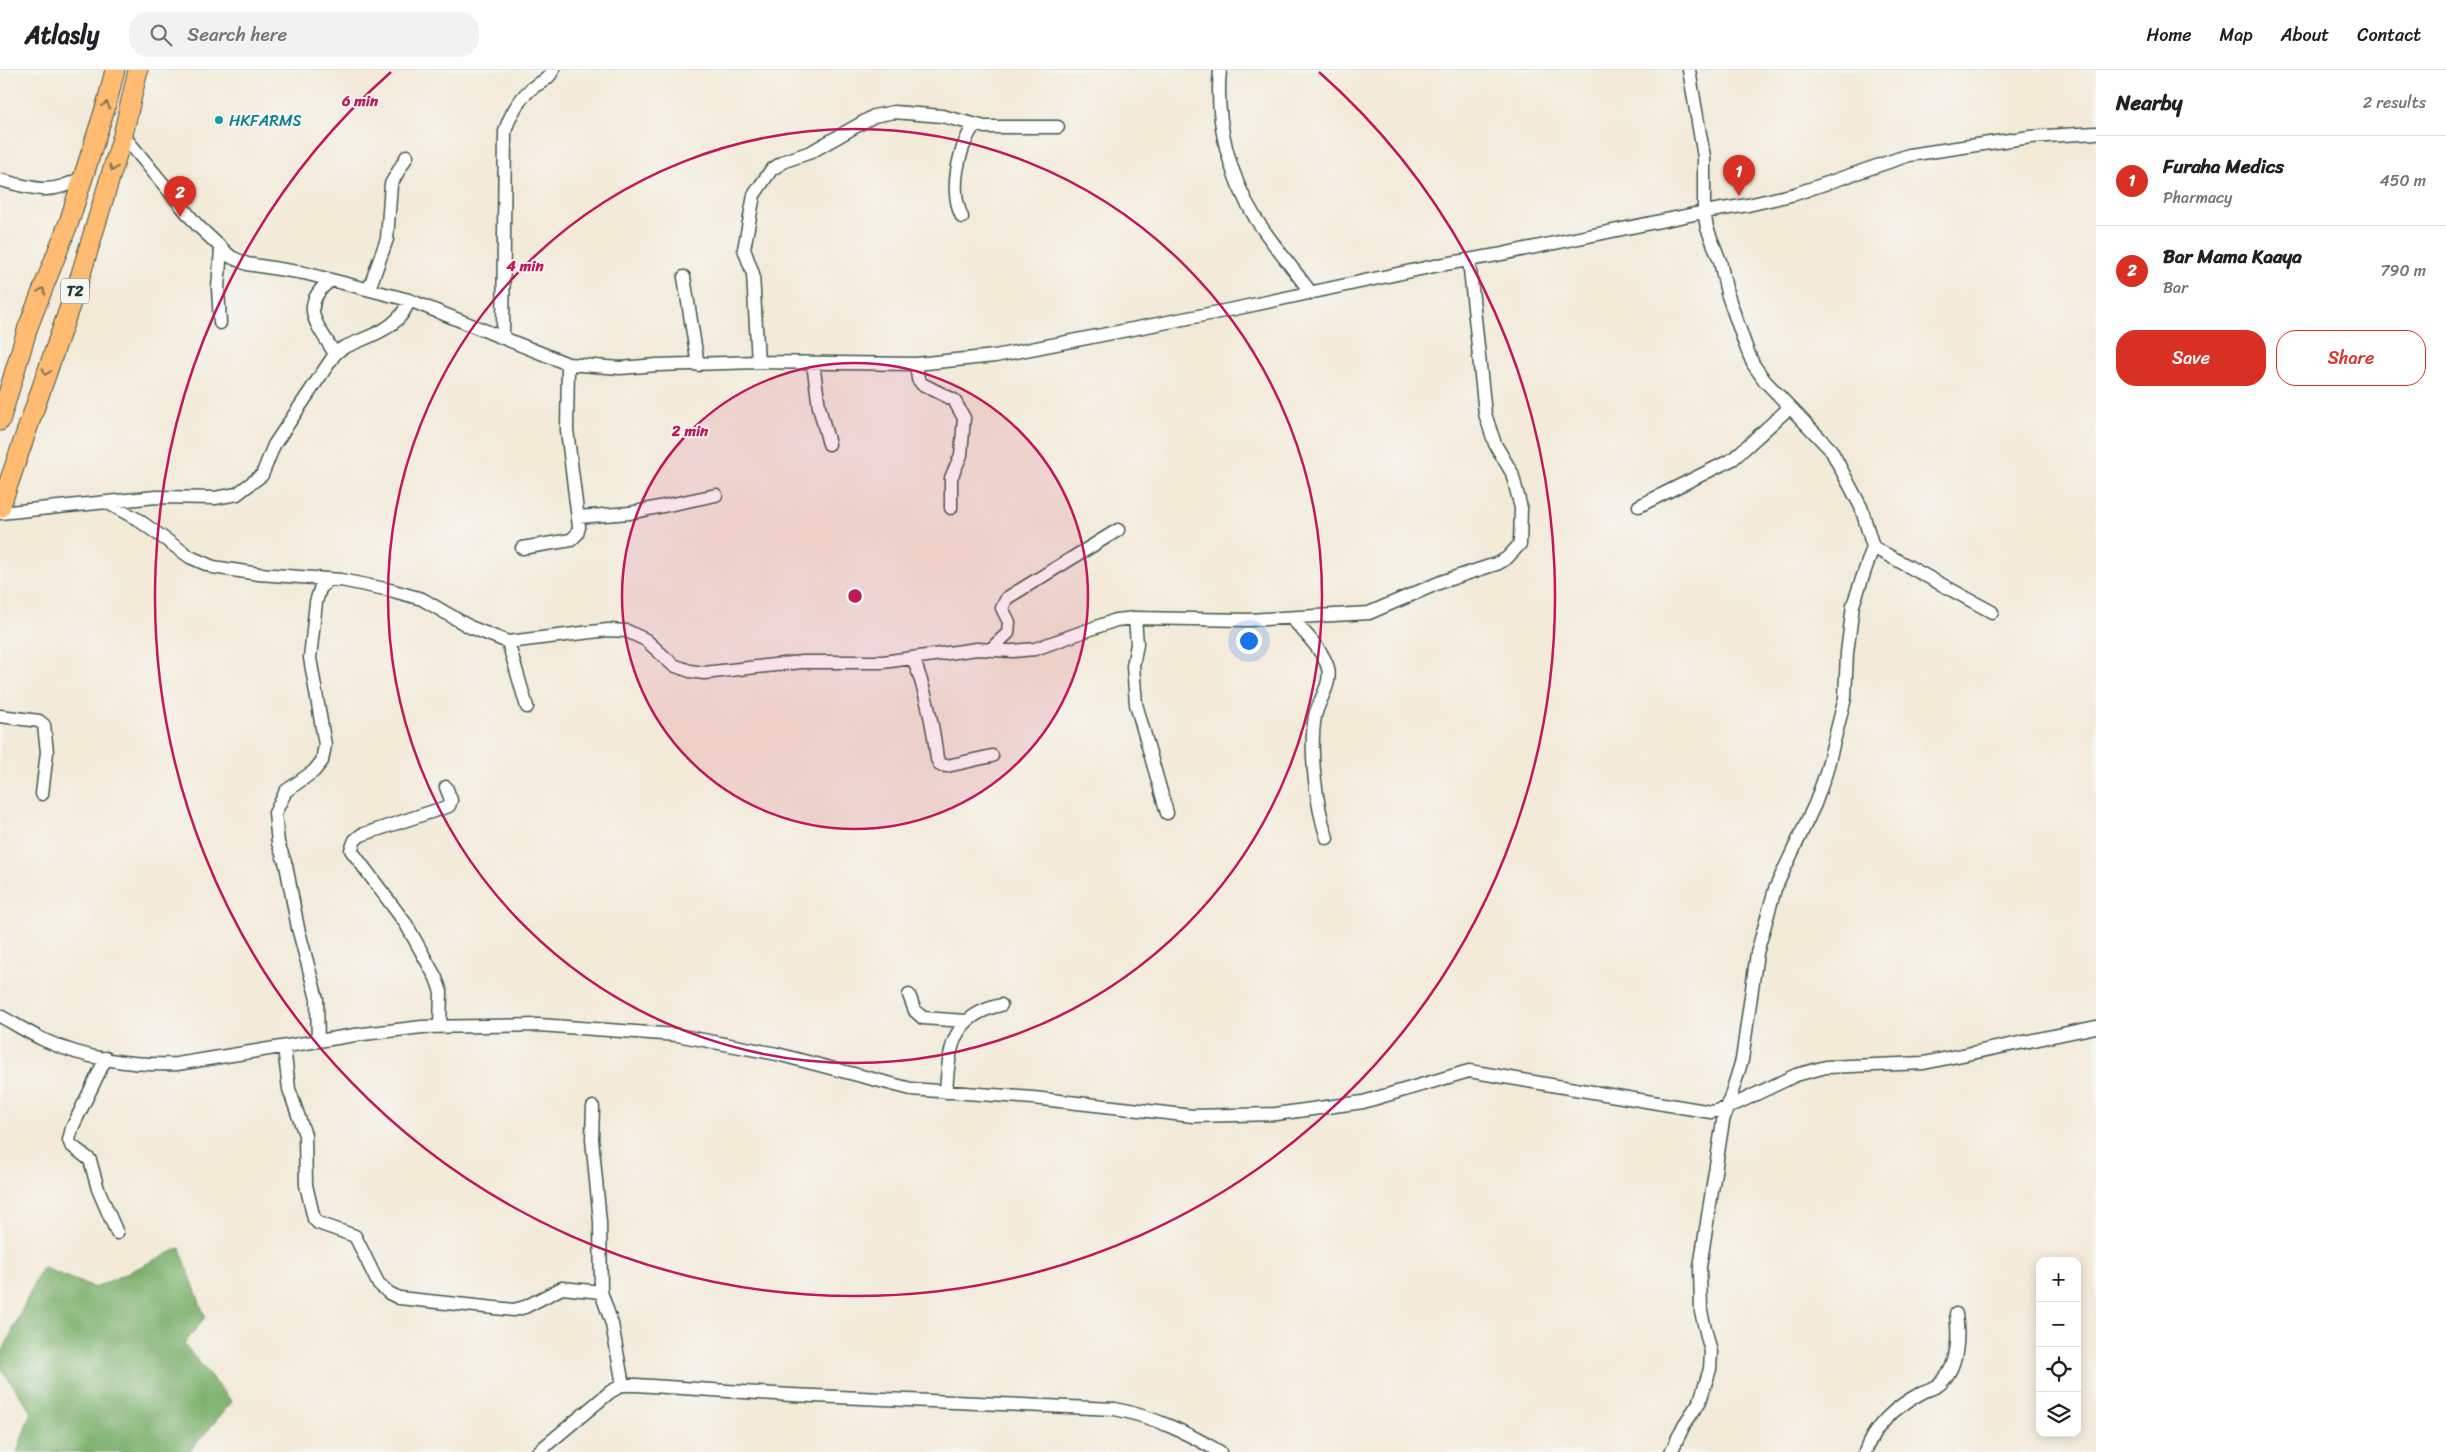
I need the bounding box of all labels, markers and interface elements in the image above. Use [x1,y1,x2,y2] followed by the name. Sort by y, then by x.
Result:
[129,12,479,57] search box
[25,14,99,56] text: Atlasly
[187,18,287,51] text: Search here
[2147,19,2192,51] text: Home
[2220,19,2253,51] text: Map
[2281,19,2329,51] text: About
[2357,19,2421,51] text: Contact
[147,21,175,49] icon: search
[2116,84,2182,122] text: Nearby
[341,88,379,114] text: 6 min
[2363,88,2426,117] text: 2 results
[101,101,111,109] one-way arrow
[229,106,302,135] place label: HKFARMS
[213,114,225,126] marker: HKFARMS
[2163,150,2284,183] text: Furaha Medics
[1723,155,1755,196] pin: 1
[109,163,119,172] one-way arrow
[2129,166,2135,195] text: 1
[2380,166,2426,195] text: 450 m
[164,176,196,217] pin: 2
[2163,183,2232,212] text: Pharmacy
[2163,240,2302,273] text: Bar Mama Kaaya
[505,253,544,279] text: 4 min
[2127,256,2137,285] text: 2
[2380,256,2426,285] text: 790 m
[2163,273,2188,302] text: Bar
[61,278,89,304] road number: T2
[36,288,46,296] one-way arrow
[2116,330,2266,386] button: Save
[2276,330,2426,386] button: Share
[41,367,51,376] one-way arrow
[671,418,709,444] text: 2 min
[846,587,864,605] centre of rings
[1236,628,1262,654] your location
[2036,1257,2081,1437] map controls
[2036,1257,2081,1302] button: +
[2036,1302,2081,1347] button: −
[2036,1347,2081,1392] button: locate
[2036,1392,2081,1437] button: layers

